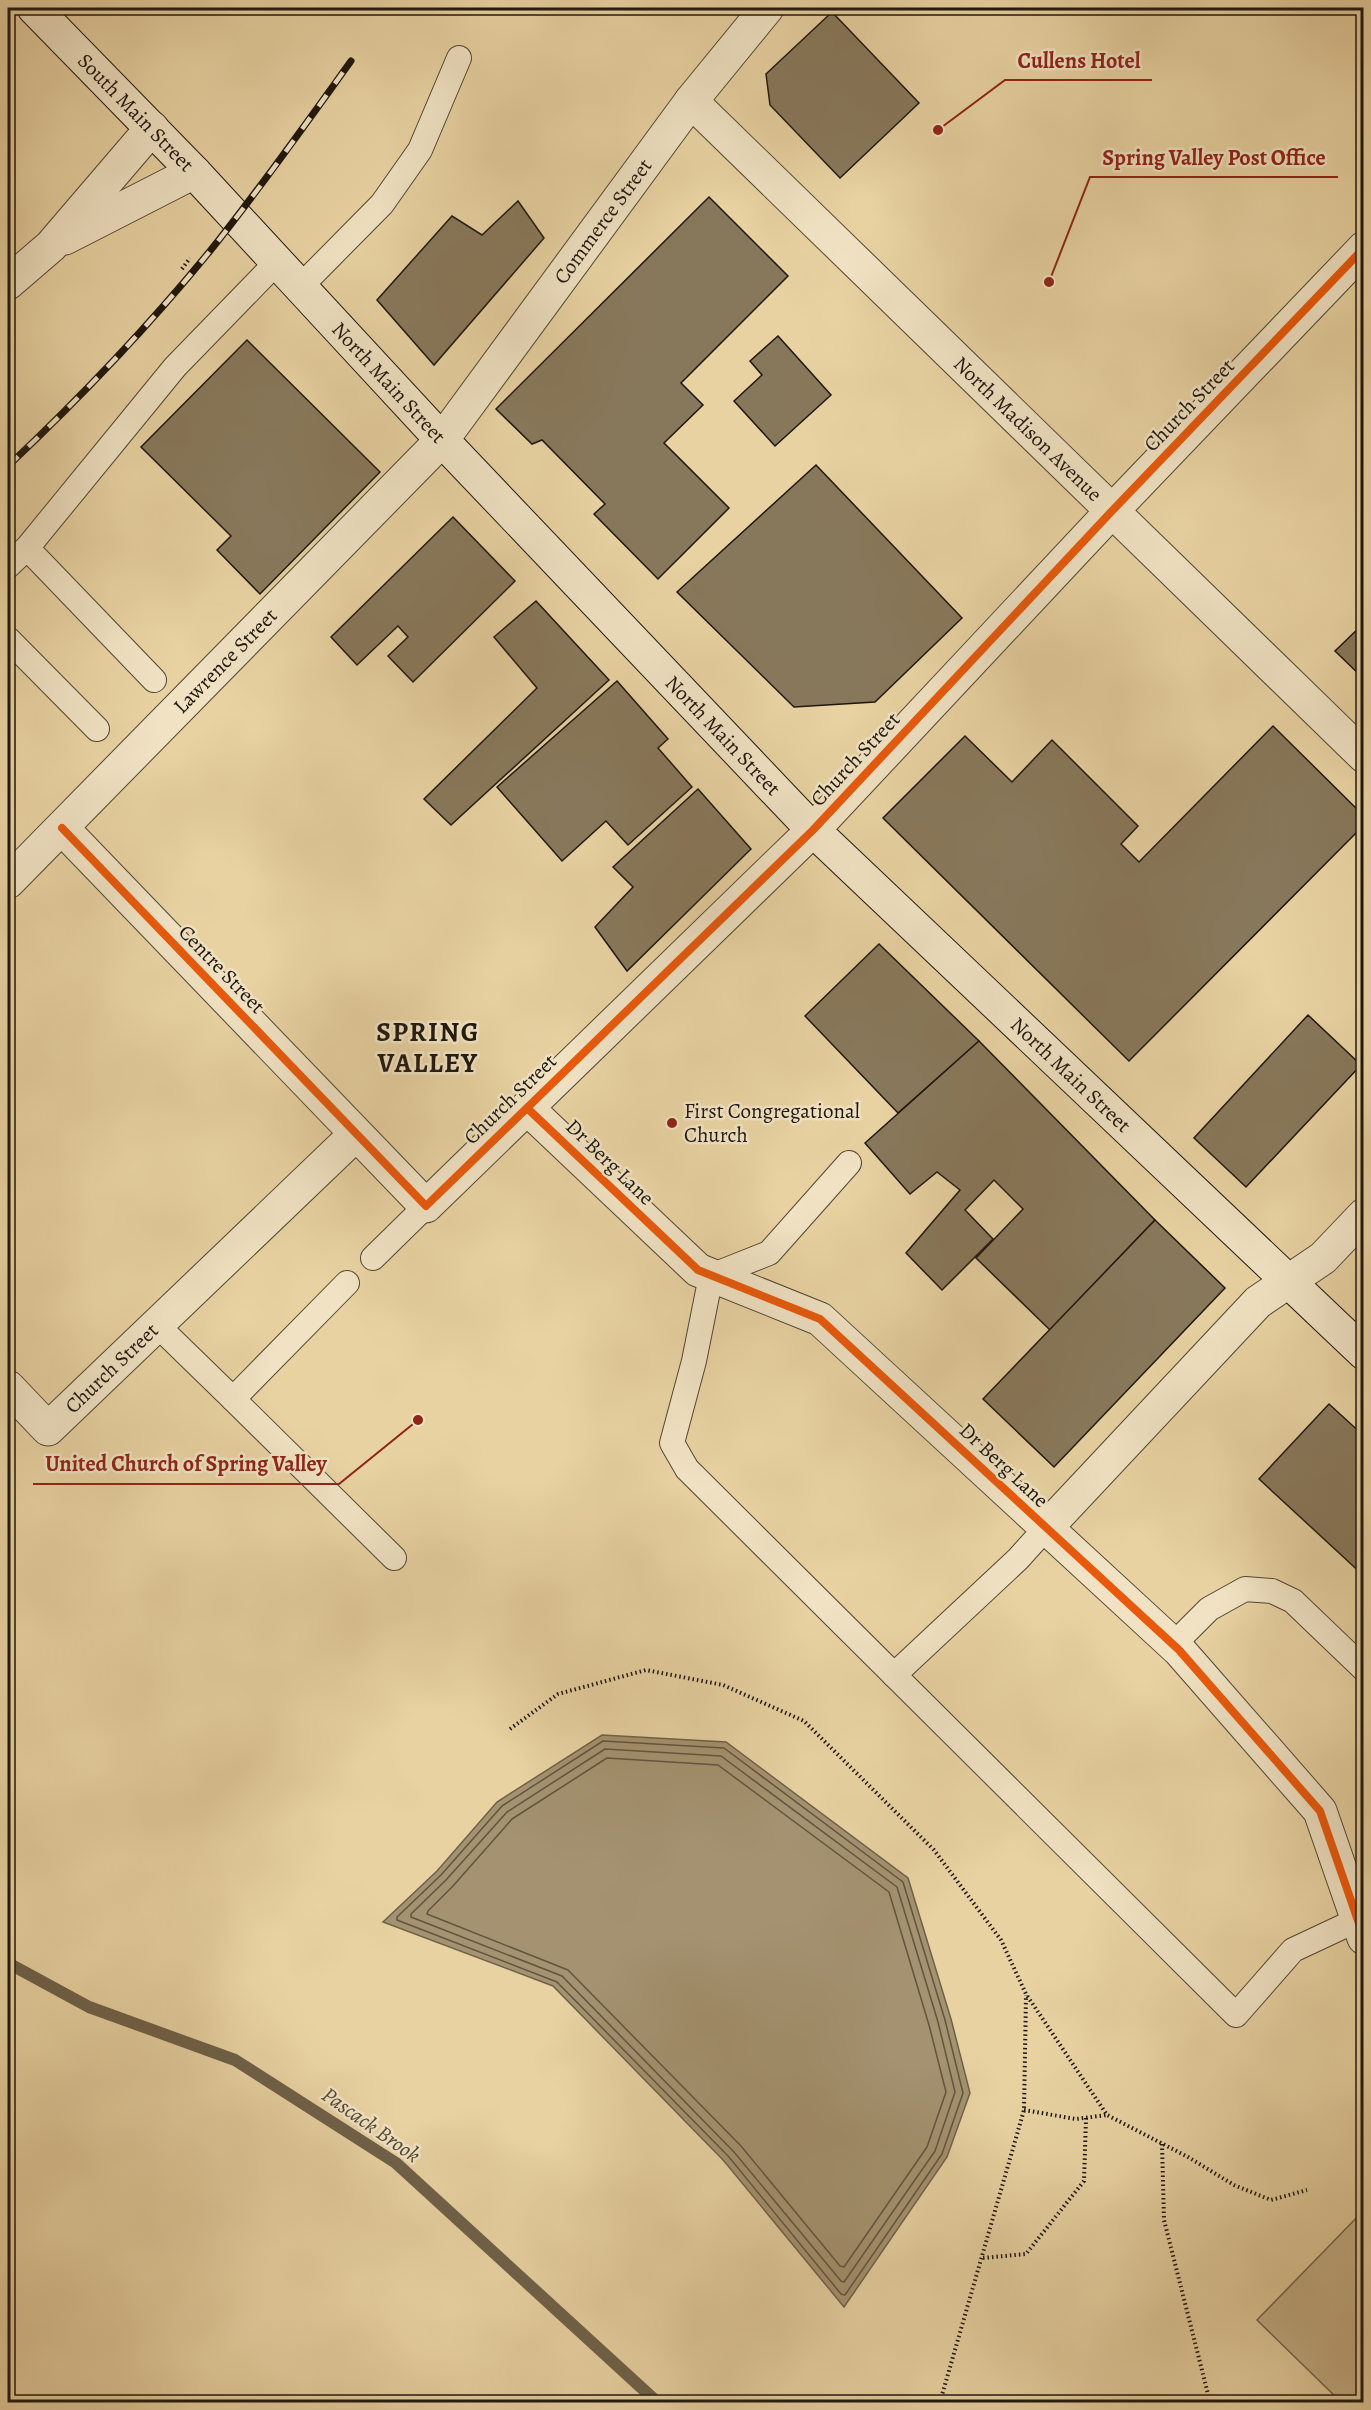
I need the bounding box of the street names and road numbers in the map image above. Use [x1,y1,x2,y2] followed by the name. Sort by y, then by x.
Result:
[72,47,200,178] street label: South Main Street
[547,153,658,290] street label: Commerce Street
[326,316,452,449] street label: North Main Street
[947,350,1108,508] street label: North Madison Avenue
[1137,352,1241,458] street label: Church Street
[167,602,283,720] street label: Lawrence Street
[659,669,787,802] street label: North Main Street
[804,706,906,812] street label: Church Street
[172,918,272,1020] street label: Centre Street
[1005,1011,1137,1139] street label: North Main Street
[457,1047,563,1151] street label: Church Street
[560,1113,660,1211] street label: Dr Berg Lane
[59,1317,164,1420] street label: Church Street
[953,1416,1055,1514] street label: Dr Berg Lane

